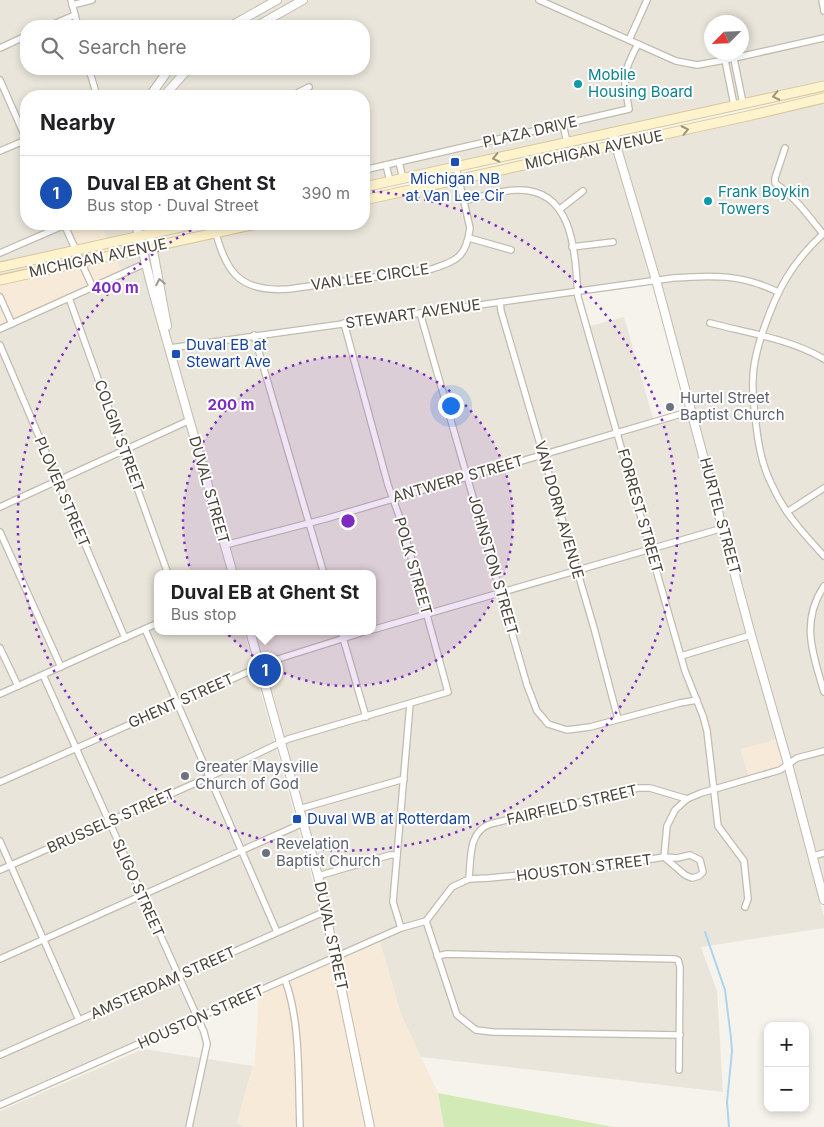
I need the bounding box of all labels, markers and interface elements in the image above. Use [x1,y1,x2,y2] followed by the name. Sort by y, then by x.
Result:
[704,15,749,60] north arrow
[20,20,370,75] search box
[38,34,66,62] icon: search
[78,36,187,59] text: Search here
[588,65,693,101] place label: Mobile Housing Board
[572,78,584,90] marker: Mobile Housing Board
[772,90,781,101] one-way arrow
[40,110,115,135] text: Nearby
[481,111,579,152] street label: PLAZA DRIVE
[680,125,689,136] one-way arrow
[523,126,665,173] street label: MICHIGAN AVENUE
[491,152,500,163] one-way arrow
[449,156,461,168] marker: Michigan NB at Van Lee Cir
[405,169,505,205] place label: Michigan NB at Van Lee Cir
[87,172,276,195] text: Duval EB at Ghent St
[718,182,810,218] place label: Frank Boykin Towers
[53,183,59,203] text: 1
[302,183,350,203] text: 390 m
[87,195,259,215] text: Bus stop · Duval Street
[702,195,714,207] marker: Frank Boykin Towers
[27,234,169,281] street label: MICHIGAN AVENUE
[310,259,430,294] street label: VAN LEE CIRCLE
[91,278,139,297] text: 400 m
[155,278,166,287] one-way arrow
[344,295,482,332] street label: STEWART AVENUE
[186,335,271,371] place label: Duval EB at Stewart Ave
[170,348,182,360] marker: Duval EB at Stewart Ave
[90,377,149,494] street label: COLGIN STREET
[680,388,785,424] place label: Hurtel Street Baptist Church
[438,393,464,419] your location
[208,395,254,414] text: 200 m
[664,401,676,413] marker: Hurtel Street Baptist Church
[31,434,94,550] street label: PLOVER STREET
[185,434,234,546] street label: DUVAL STREET
[531,439,588,581] street label: VAN DORN AVENUE
[614,446,667,575] street label: FORREST STREET
[390,451,525,506] street label: ANTWERP STREET
[696,455,745,576] street label: HURTEL STREET
[464,493,523,637] street label: JOHNSTON STREET
[339,512,357,530] centre of rings
[390,515,436,617] street label: POLK STREET
[154,570,376,635] popup
[171,581,359,604] text: Duval EB at Ghent St
[171,604,236,624] text: Bus stop
[249,651,281,689] pin: 1
[125,669,236,732] street label: GHENT STREET
[195,757,318,793] place label: Greater Maysville Church of God
[179,770,191,782] marker: Greater Maysville Church of God
[505,780,639,829] street label: FAIRFIELD STREET
[44,784,178,857] street label: BRUSSELS STREET
[307,809,470,828] place label: Duval WB at Rotterdam
[291,813,303,825] marker: Duval WB at Rotterdam
[276,834,381,870] place label: Revelation Baptist Church
[108,836,169,940] street label: SLIGO STREET
[260,847,272,859] marker: Revelation Baptist Church
[515,850,653,885] street label: HOUSTON STREET
[311,880,352,992] street label: DUVAL STREET
[87,942,238,1023] street label: AMSTERDAM STREET
[135,980,267,1053] street label: HOUSTON STREET
[764,1022,809,1112] map controls
[764,1022,809,1067] button: +
[764,1067,809,1112] button: −

